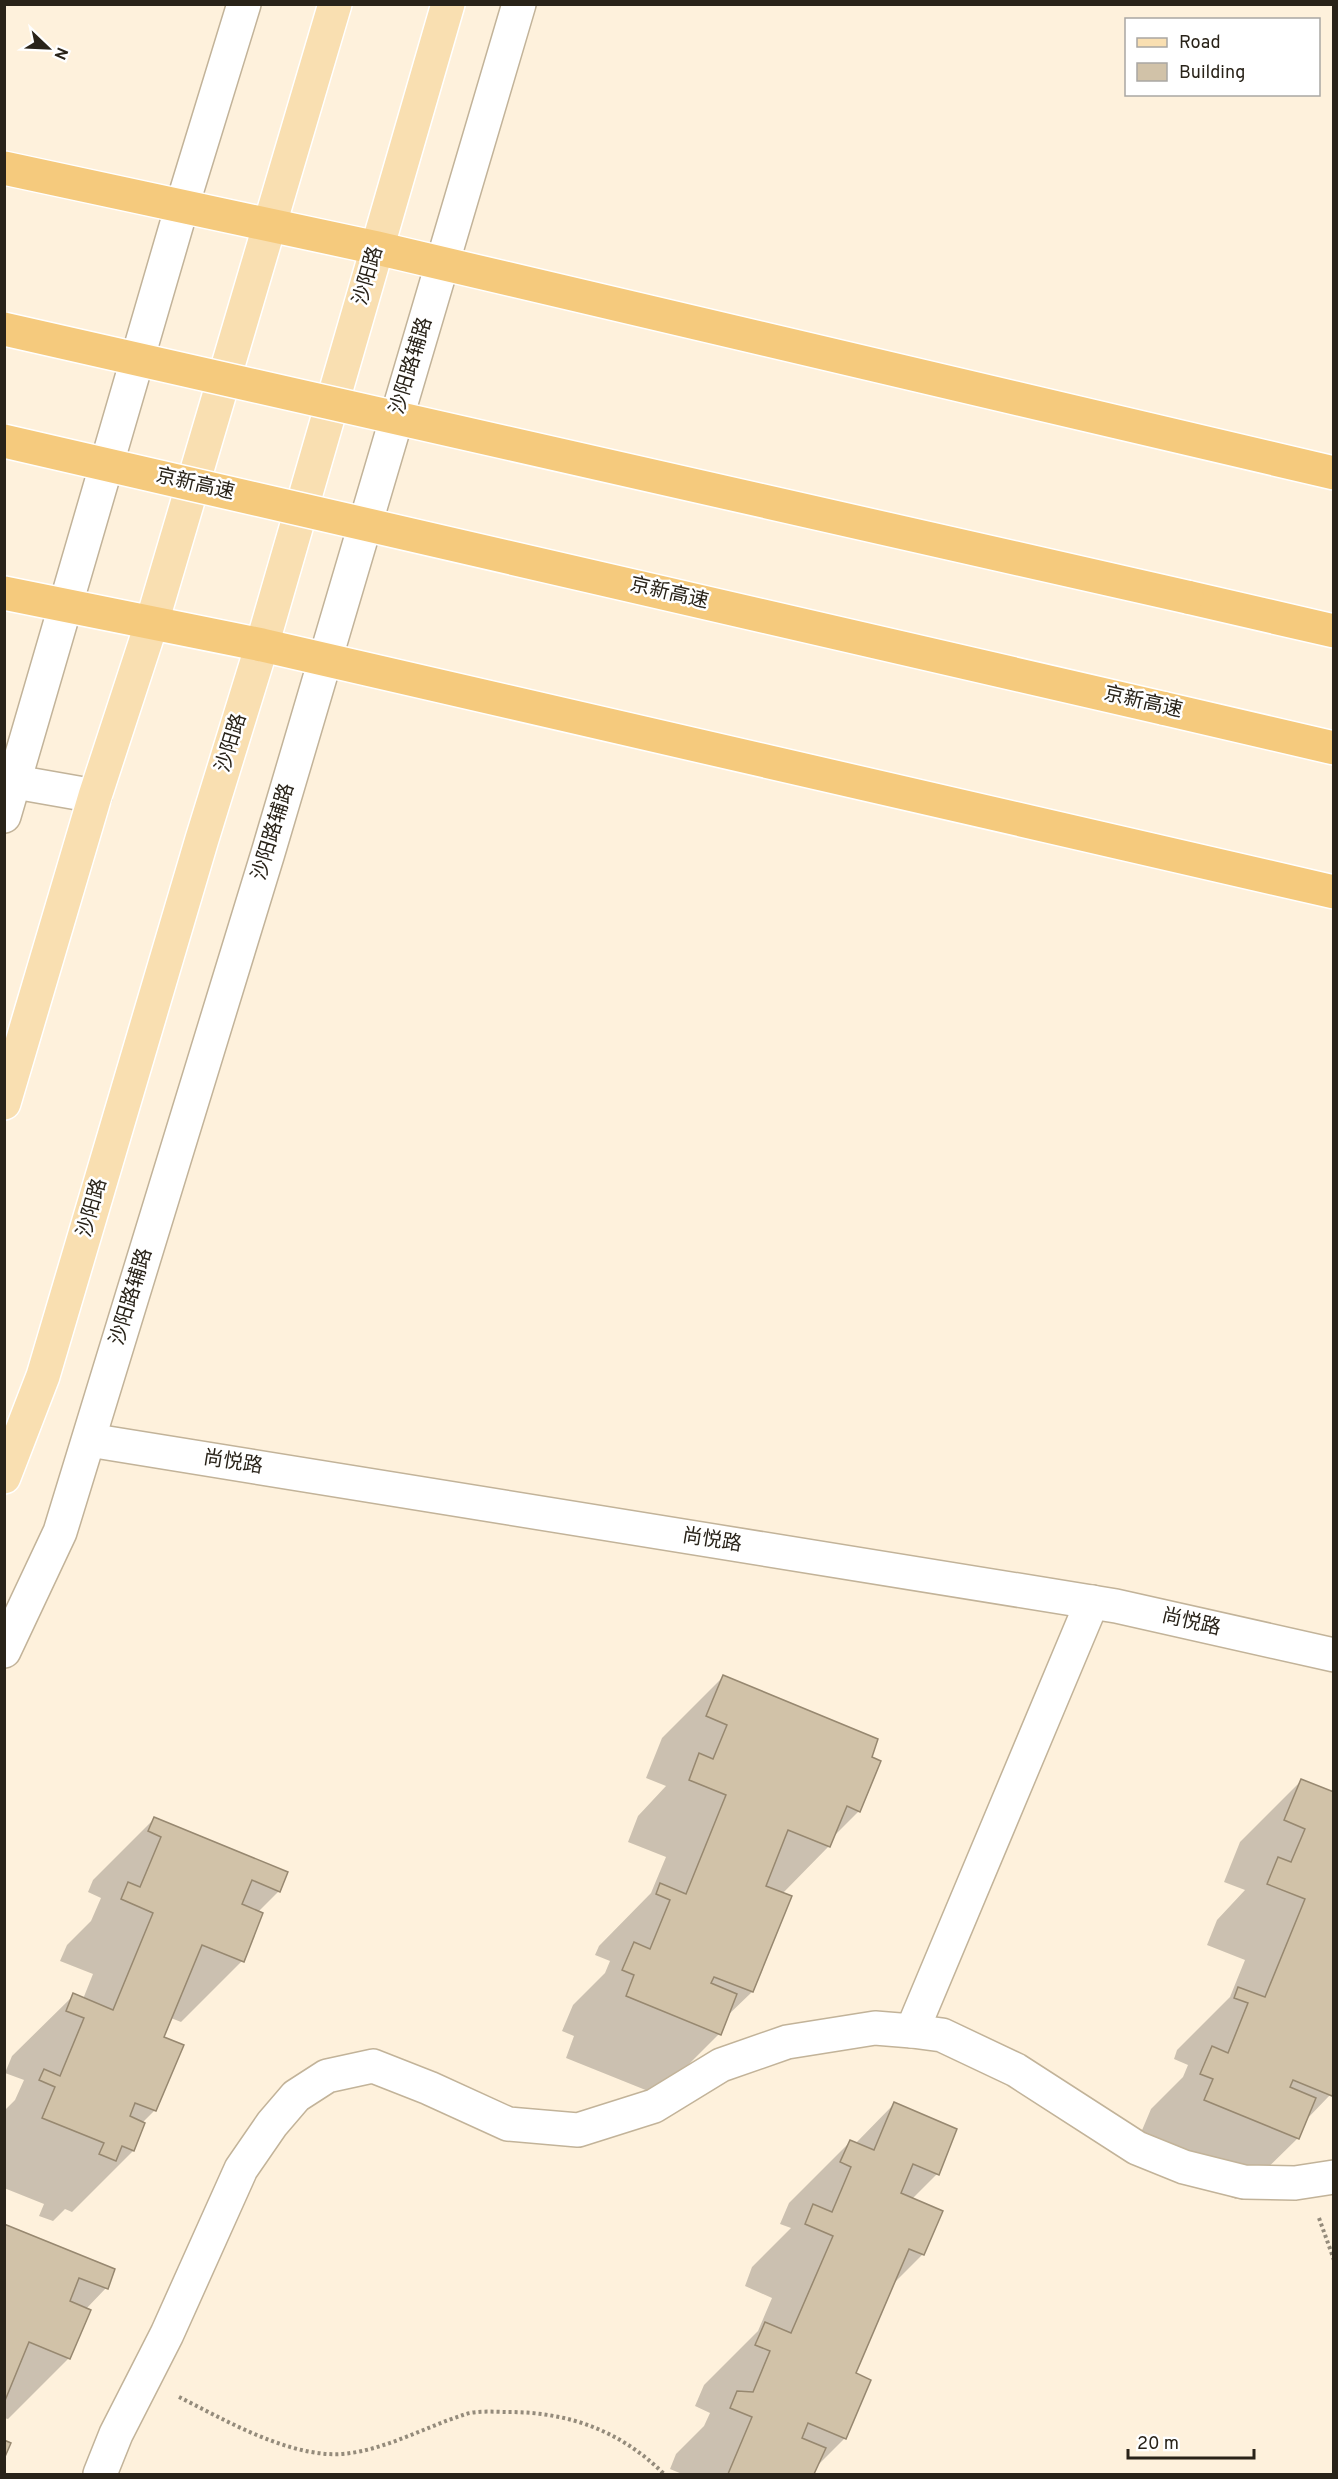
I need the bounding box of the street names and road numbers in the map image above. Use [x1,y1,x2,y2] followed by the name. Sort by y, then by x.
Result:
[348,244,390,308] street label: 沙阳路
[385,314,439,418] street label: 沙阳路辅路
[153,463,237,507] street label: 京新高速
[627,572,711,616] street label: 京新高速
[1101,681,1185,725] street label: 京新高速
[211,711,253,775] street label: 沙阳路
[247,780,301,884] street label: 沙阳路辅路
[72,1176,114,1240] street label: 沙阳路
[105,1245,159,1349] street label: 沙阳路辅路
[201,1445,265,1481] street label: 尚悦路
[680,1523,744,1559] street label: 尚悦路
[1159,1604,1223,1642] street label: 尚悦路

